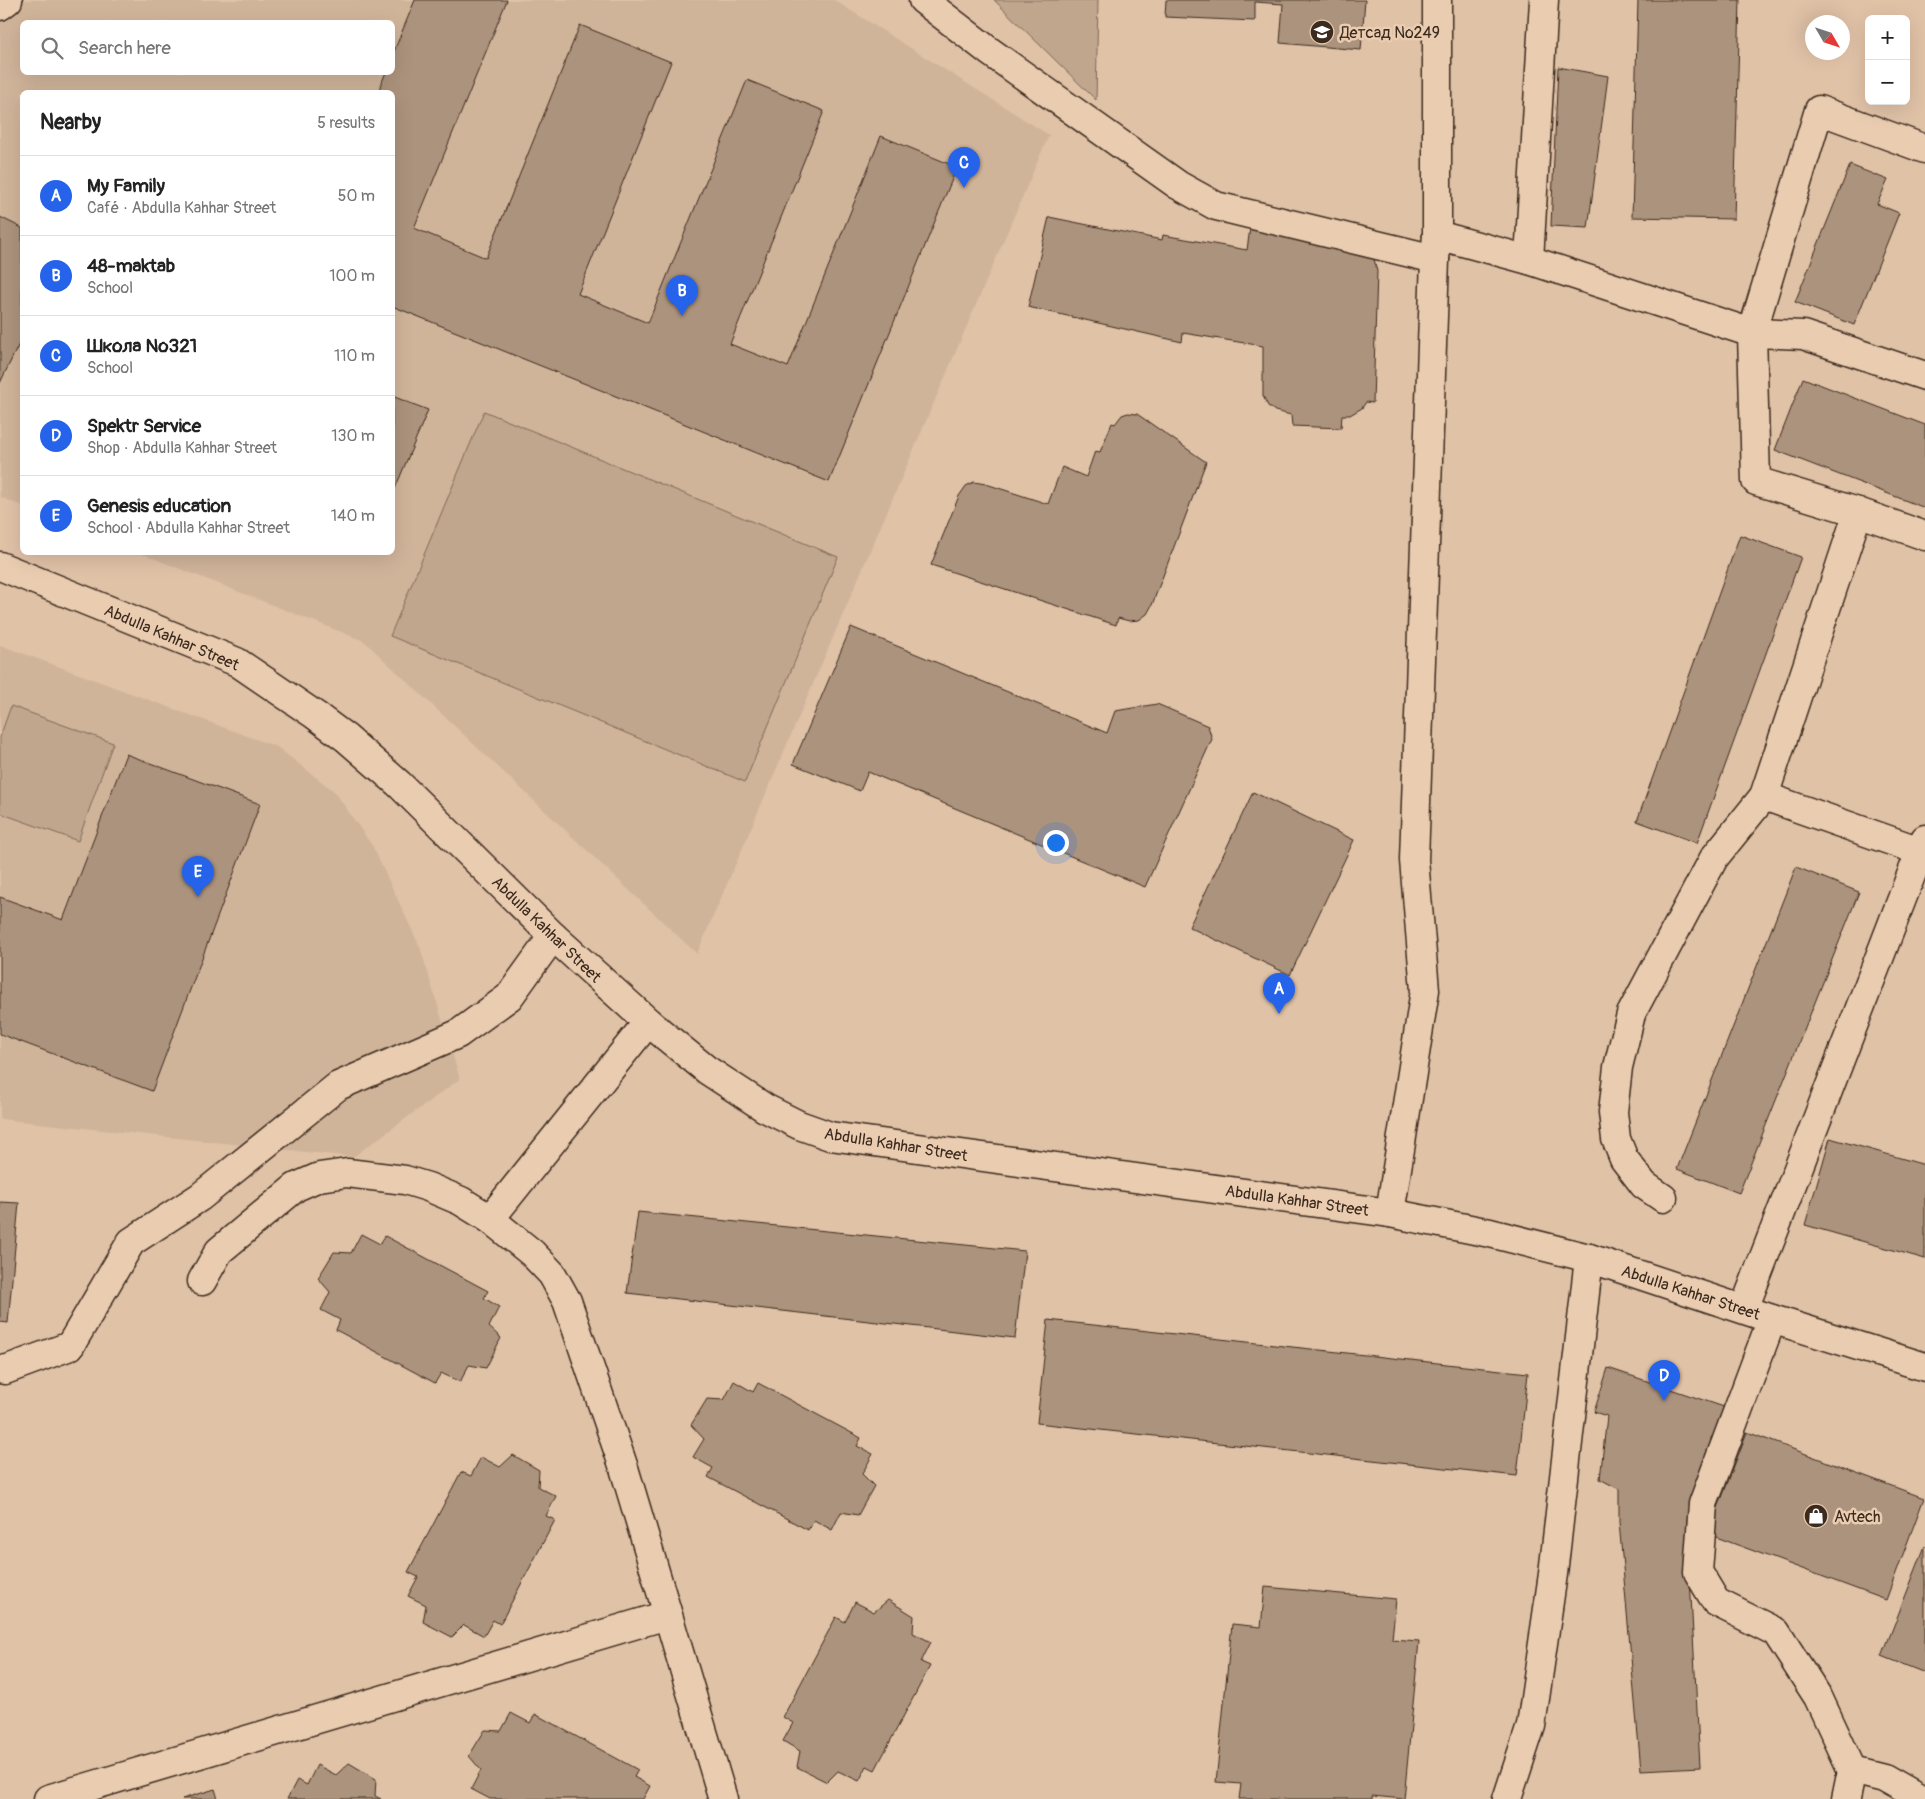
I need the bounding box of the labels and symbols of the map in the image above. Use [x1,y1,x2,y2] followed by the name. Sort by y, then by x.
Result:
[1805,15,1850,60] north arrow
[1309,19,1335,45] school or university icon: Детсад №249
[1339,23,1440,43] place label: Детсад №249
[948,147,980,188] pin: C
[666,275,698,316] pin: B
[101,600,243,676] street label: Abdulla Kahhar Street
[1043,830,1069,856] your location
[182,856,214,897] pin: E
[487,872,606,988] street label: Abdulla Kahhar Street
[1263,973,1295,1014] pin: A
[823,1124,969,1166] street label: Abdulla Kahhar Street
[1224,1181,1370,1221] street label: Abdulla Kahhar Street
[1619,1261,1763,1325] street label: Abdulla Kahhar Street
[1648,1360,1680,1401] pin: D
[1803,1503,1829,1529] shop icon: Avtech
[1834,1507,1881,1527] place label: Avtech

